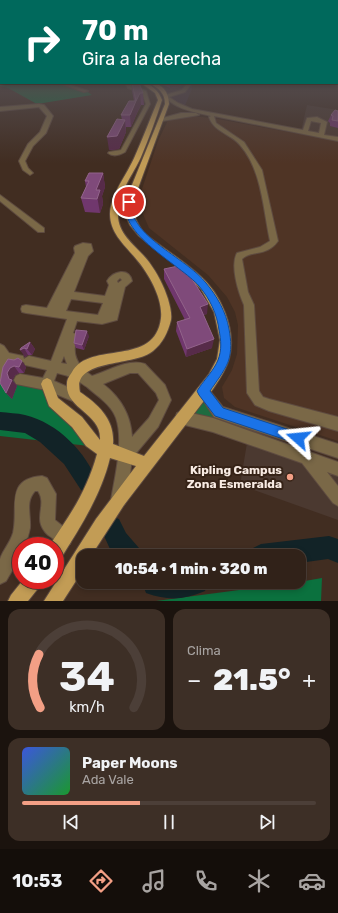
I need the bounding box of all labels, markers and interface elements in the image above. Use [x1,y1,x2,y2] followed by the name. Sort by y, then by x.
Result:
[82,14,149,47] text: 70 m
[16,16,68,68] icon: right
[82,48,221,70] text: Gira a la derecha
[112,185,146,219] pin
[118,191,140,213] icon: arrive
[277,417,319,459] position arrow
[187,463,282,491] place label: Kipling Campus Zona Esmeralda
[285,472,295,482] marker: Kipling Campus Zona Esmeralda
[12,537,64,589] speed limit sign: 40
[115,560,267,578] text: 10:54 · 1 min · 320 m
[187,643,221,658] text: Clima
[59,651,114,700] text: 34
[213,662,291,698] text: 21.5°
[187,667,201,694] text: −
[302,667,316,694] text: +
[69,698,104,715] text: km/h
[82,754,178,772] text: Paper Moons
[82,772,134,787] text: Ada Vale
[60,811,82,833] icon: previous
[158,811,180,833] icon: pause
[256,811,278,833] icon: next
[87,867,115,895] icon: directions
[140,867,168,895] icon: music
[192,867,220,895] icon: phone
[245,867,273,895] icon: climate
[298,867,326,895] icon: car
[12,870,62,892] text: 10:53

